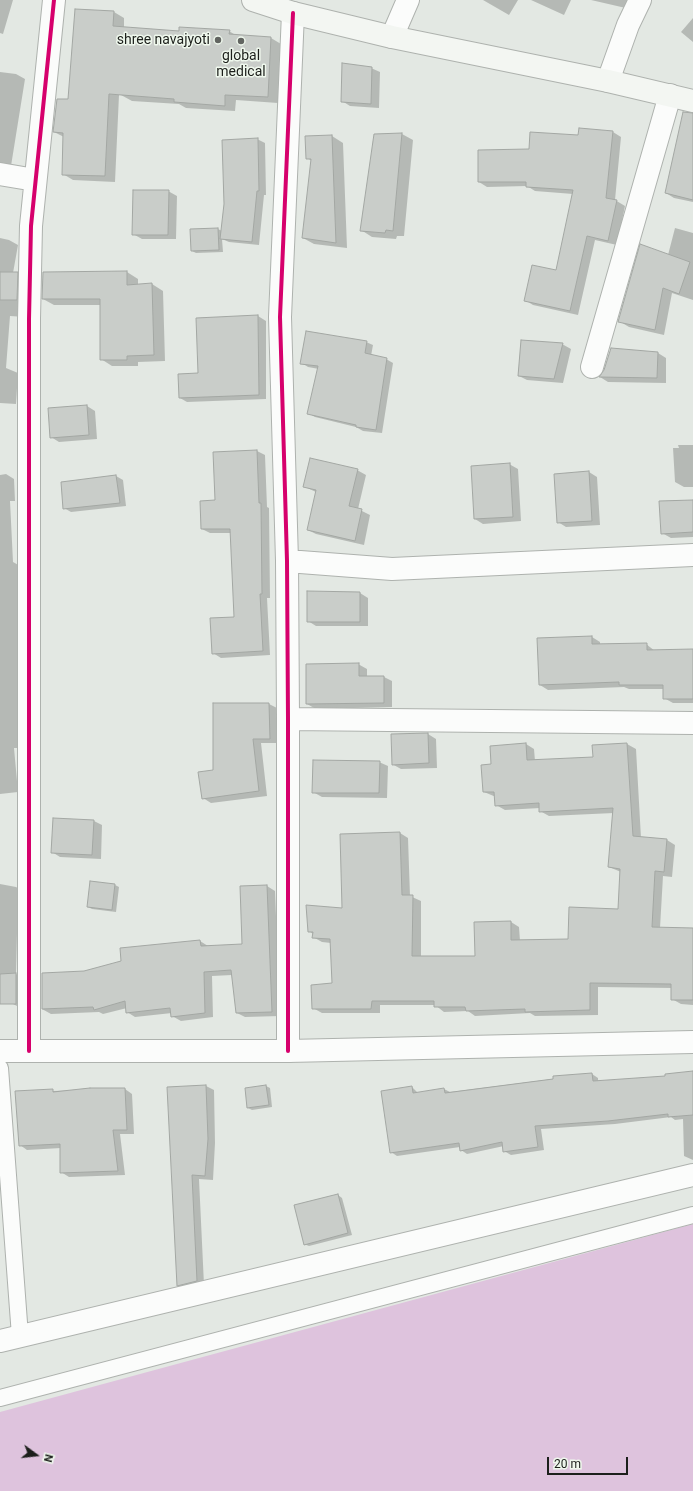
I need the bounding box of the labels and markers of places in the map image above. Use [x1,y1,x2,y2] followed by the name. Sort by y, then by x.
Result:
[117,32,210,48] place label: shree navajyoti
[213,35,223,45] marker: shree navajyoti
[236,36,246,46] marker: global medical
[216,48,266,80] place label: global medical

